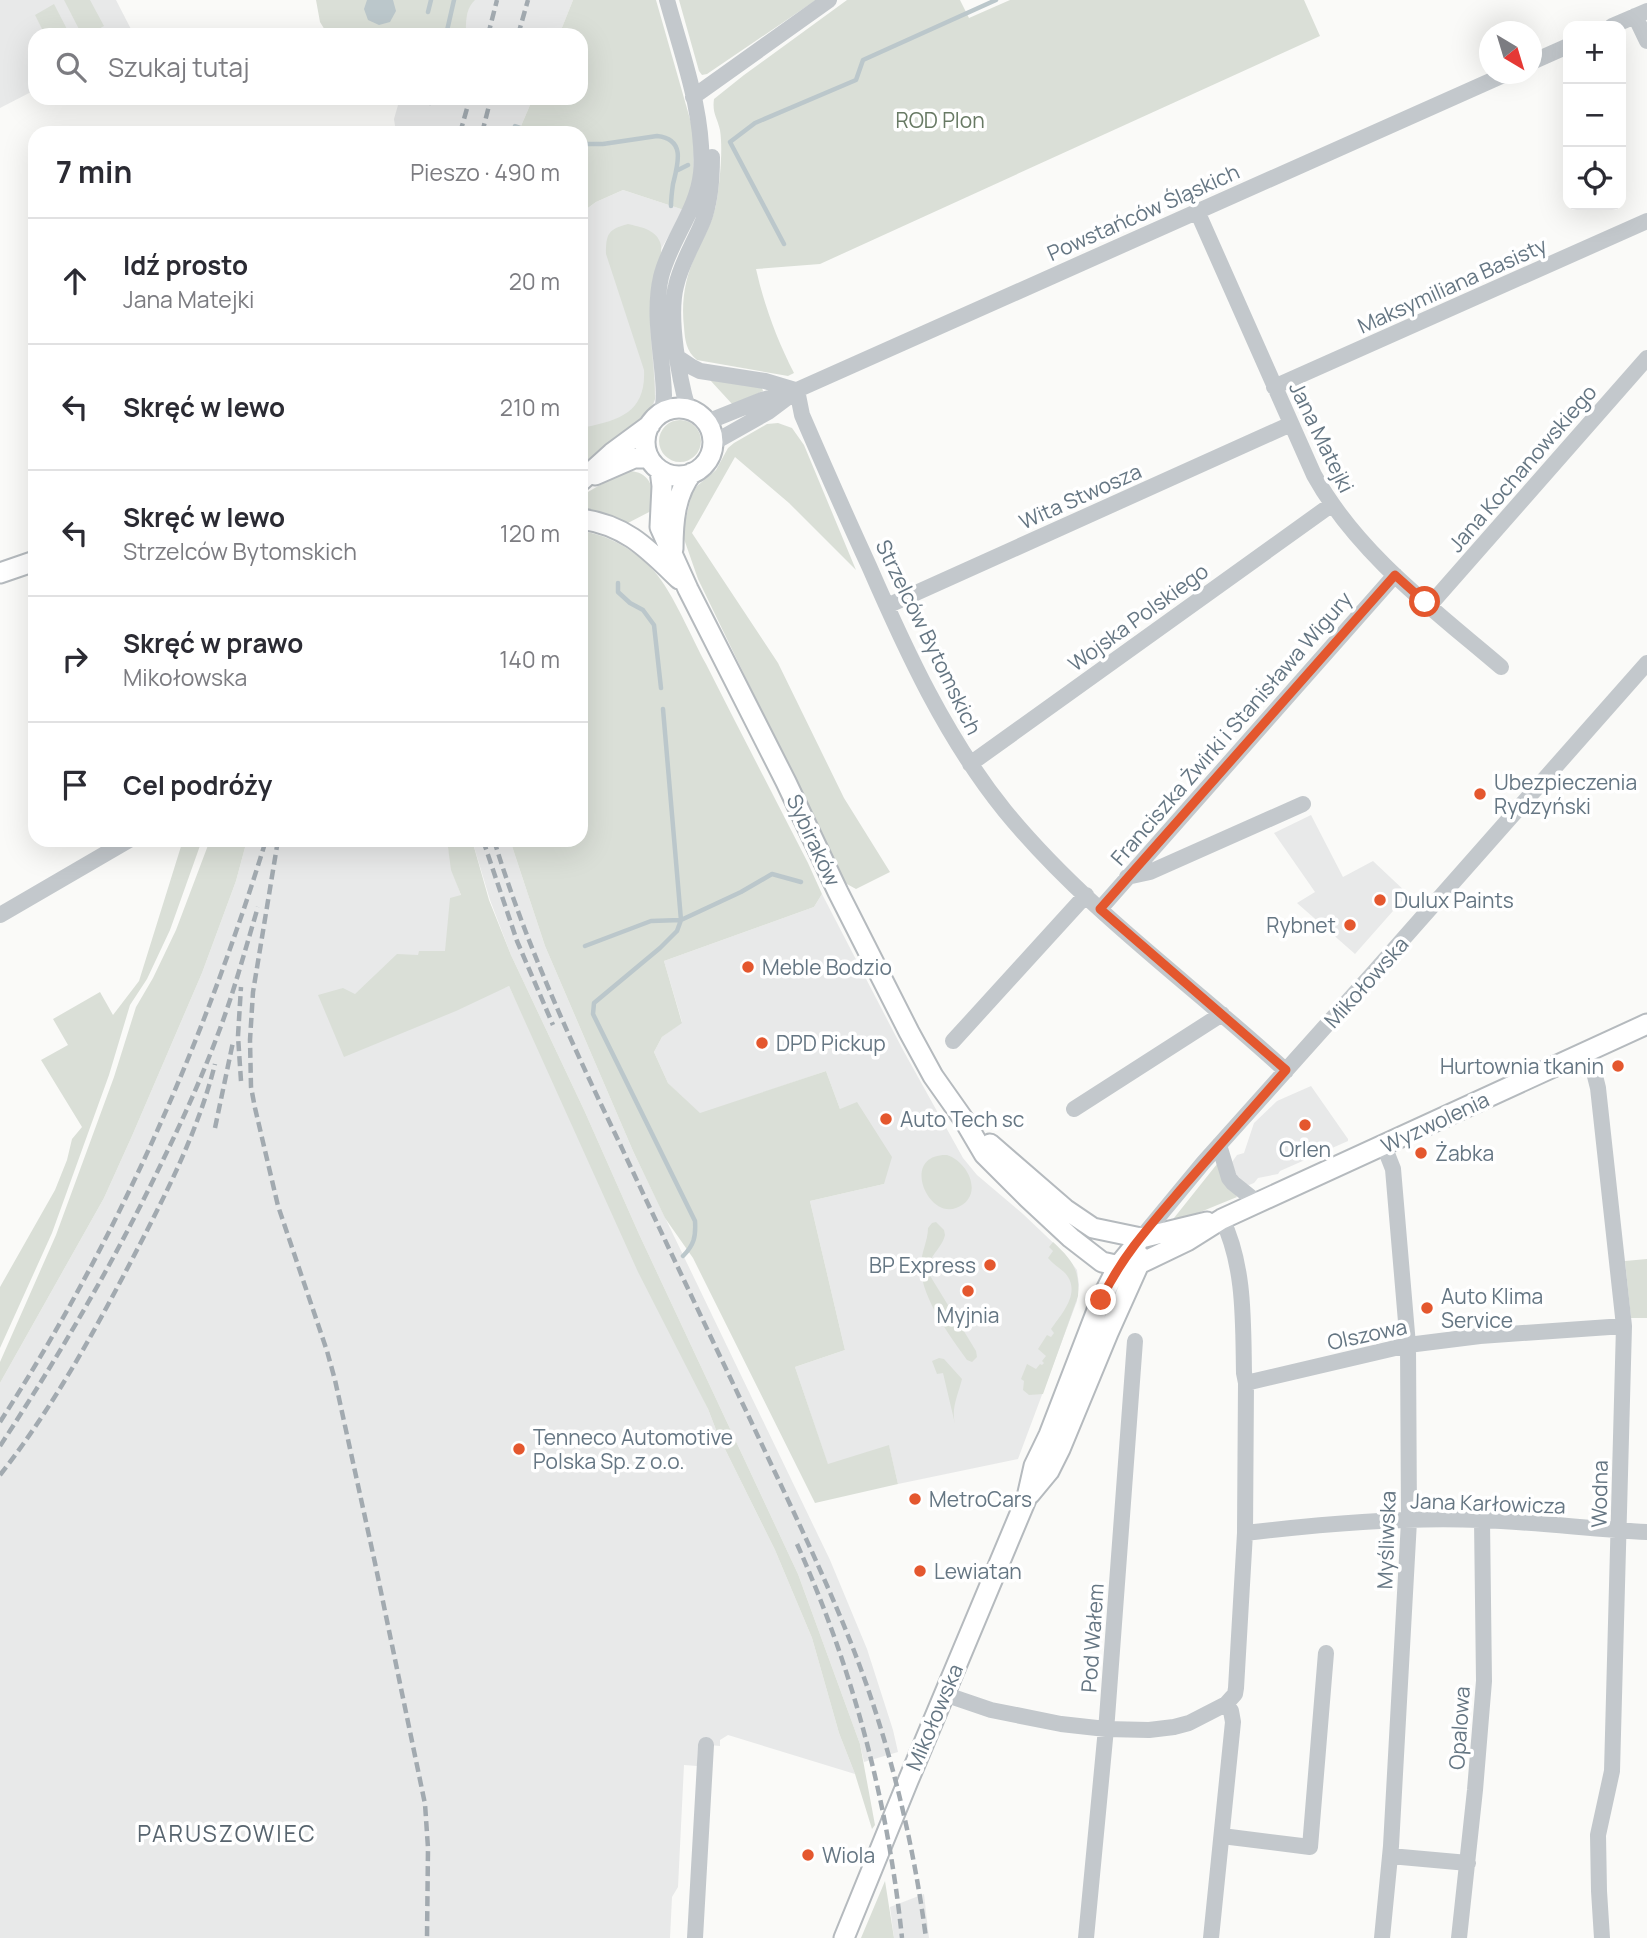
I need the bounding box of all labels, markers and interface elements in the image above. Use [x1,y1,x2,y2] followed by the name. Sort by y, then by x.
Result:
[1479,21,1542,84] north arrow
[1563,21,1626,210] map controls
[1563,21,1626,84] button: +
[28,28,588,105] search box
[52,48,90,86] icon: search
[108,49,250,85] text: Szukaj tutaj
[1563,84,1626,147] button: −
[895,106,985,134] park label: ROD Plon
[1563,147,1626,210] button: locate
[56,151,132,192] text: 7 min
[410,156,560,188] text: Pieszo · 490 m
[1043,157,1243,267] street label: Powstańców Śląskich
[1353,231,1551,339] street label: Maksymiliana Basisty
[123,247,248,283] text: Idź prosto
[56,262,94,300] icon: ahead
[509,265,560,297] text: 20 m
[123,283,254,315] text: Jana Matejki
[1283,377,1361,497] street label: Jana Matejki
[1442,378,1602,558] street label: Jana Kochanowskiego
[56,388,94,426] icon: left
[123,389,285,425] text: Skręć w lewo
[500,391,560,423] text: 210 m
[1014,457,1146,535] street label: Wita Stwosza
[123,499,285,535] text: Skręć w lewo
[56,514,94,552] icon: left
[500,517,560,549] text: 120 m
[123,535,357,567] text: Strzelców Bytomskich
[870,535,988,739] street label: Strzelców Bytomskich
[1062,557,1214,677] street label: Wojska Polskiego
[1104,585,1358,871] street label: Franciszka Żwirki i Stanisława Wigury
[1409,586,1440,617] route start
[123,625,303,661] text: Skręć w prawo
[56,640,94,678] icon: right
[499,643,560,675] text: 140 m
[123,661,247,693] text: Mikołowska
[56,766,94,804] icon: arrive
[123,767,272,803] text: Cel podróży
[1494,768,1637,820] place label: Ubezpieczenia Rydzyński
[1472,786,1488,802] marker: Ubezpieczenia Rydzyński
[781,790,847,890] street label: Sybiraków
[1394,886,1514,914] place label: Dulux Paints
[1372,892,1388,908] marker: Dulux Paints
[1266,911,1336,939] place label: Rybnet
[1342,917,1358,933] marker: Rybnet
[1318,930,1414,1034] street label: Mikołowska
[762,953,892,981] place label: Meble Bodzio
[740,959,756,975] marker: Meble Bodzio
[776,1029,886,1057] place label: DPD Pickup
[754,1035,770,1051] marker: DPD Pickup
[1440,1052,1604,1080] place label: Hurtownia tkanin
[1610,1058,1626,1074] marker: Hurtownia tkanin
[1377,1085,1493,1159] street label: Wyzwolenia
[900,1105,1024,1133] place label: Auto Tech sc
[878,1111,894,1127] marker: Auto Tech sc
[1297,1117,1313,1133] marker: Orlen
[1279,1135,1331,1163] place label: Orlen
[1435,1139,1494,1167] place label: Żabka
[1413,1145,1429,1161] marker: Żabka
[869,1251,976,1279] place label: BP Express
[982,1257,998,1273] marker: BP Express
[1441,1282,1543,1334] place label: Auto Klima Service
[960,1283,976,1299] marker: Myjnia
[1085,1284,1116,1315] route end
[1419,1300,1435,1316] marker: Auto Klima Service
[936,1301,1000,1329] place label: Myjnia
[1325,1312,1409,1356] street label: Olszowa
[533,1423,733,1475] place label: Tenneco Automotive Polska Sp. z o.o.
[511,1441,527,1457] marker: Tenneco Automotive Polska Sp. z o.o.
[1584,1460,1614,1528] street label: Wodna
[929,1485,1032,1513] place label: MetroCars
[1410,1486,1566,1520] street label: Jana Karłowicza
[1370,1490,1402,1590] street label: Myśliwska
[907,1491,923,1507] marker: MetroCars
[934,1557,1022,1585] place label: Lewiatan
[912,1563,928,1579] marker: Lewiatan
[1074,1583,1110,1693] street label: Pod Wałem
[899,1659,969,1775] street label: Mikołowska
[1442,1685,1476,1771] street label: Opalowa
[137,1817,317,1849] district label: PARUSZOWIEC
[822,1841,875,1869] place label: Wiola
[800,1847,816,1863] marker: Wiola

